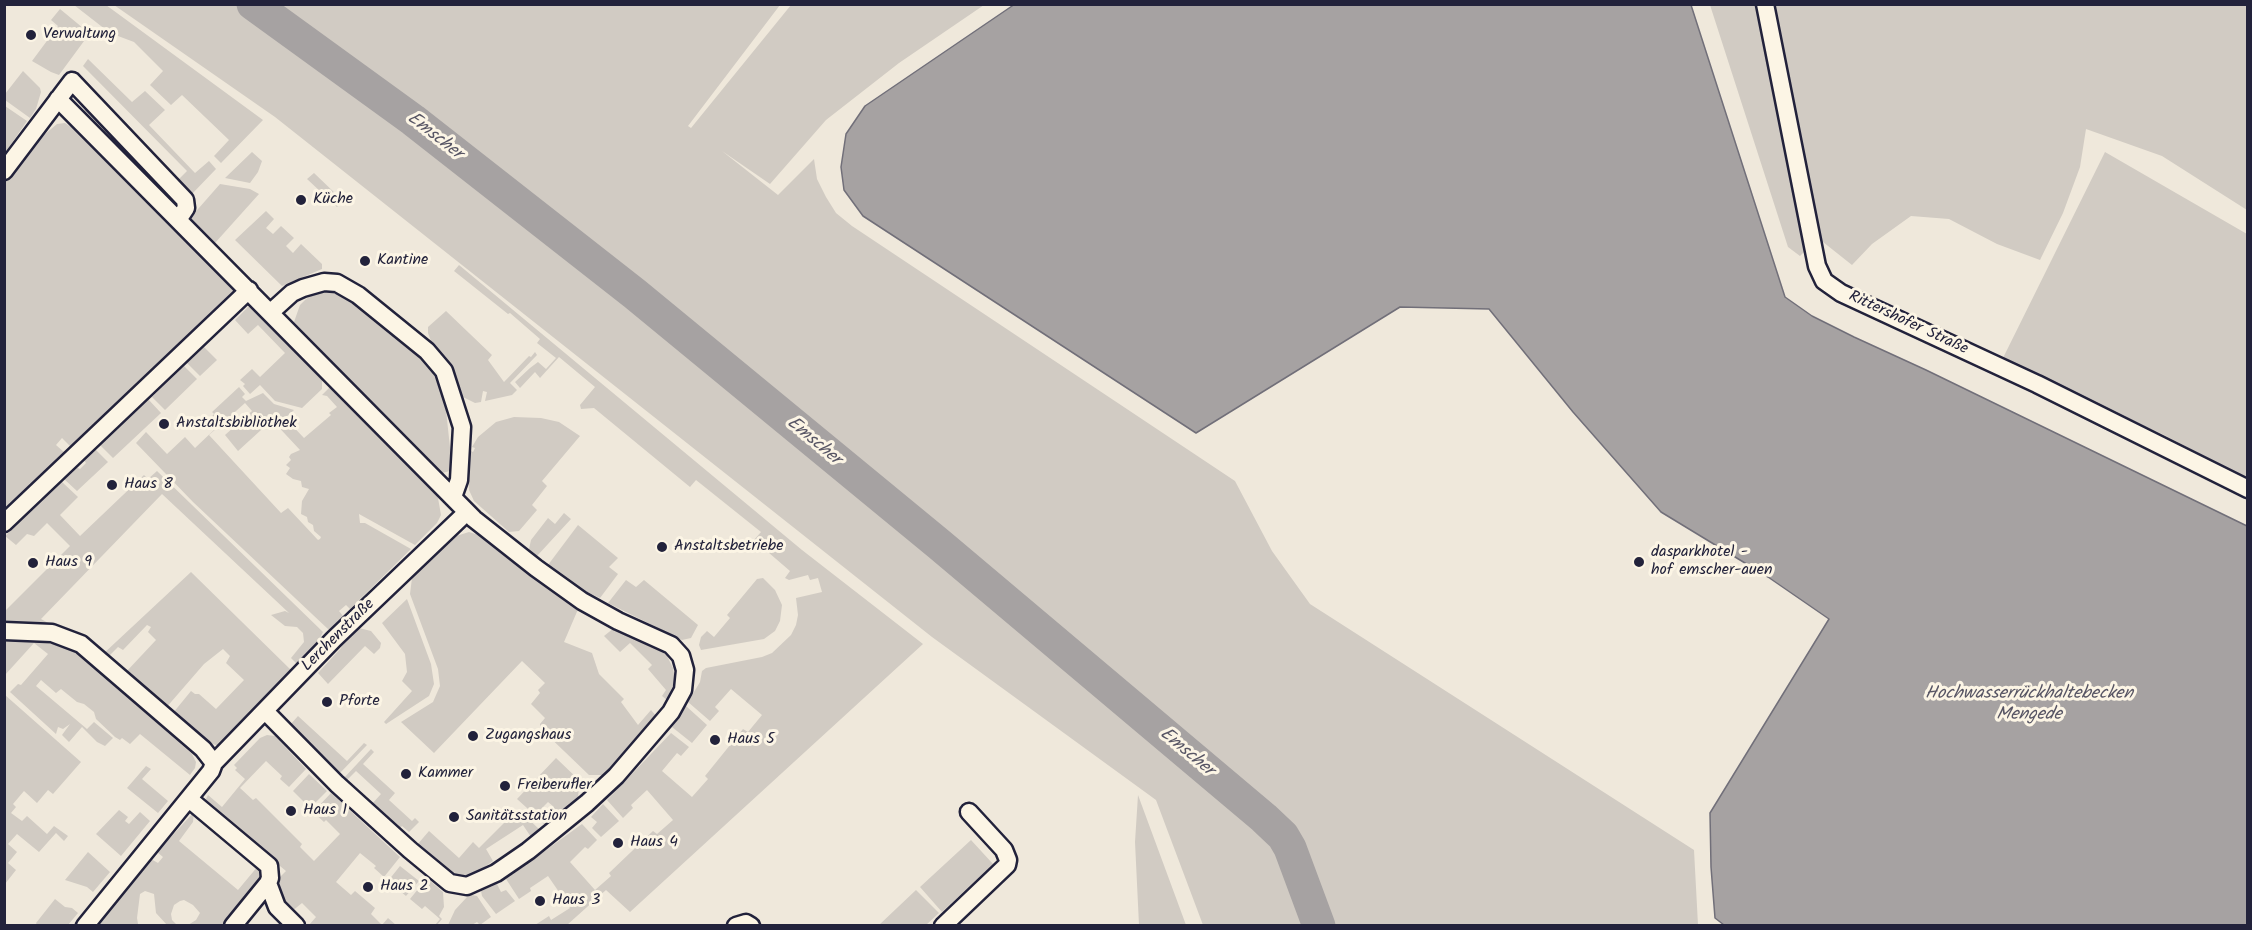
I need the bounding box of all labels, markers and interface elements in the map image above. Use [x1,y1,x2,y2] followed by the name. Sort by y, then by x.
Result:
[43,25,116,45] place label: Verwaltung
[24,28,38,42] marker: Verwaltung
[402,109,466,165] water label: Emscher
[313,190,353,210] place label: Küche
[294,193,308,207] marker: Küche
[377,251,428,271] place label: Kantine
[358,254,372,268] marker: Kantine
[1845,288,1971,360] street label: Rittershofer Straße
[781,413,845,471] water label: Emscher
[176,414,297,434] place label: Anstaltsbibliothek
[157,417,171,431] marker: Anstaltsbibliothek
[124,475,173,495] place label: Haus 8
[105,478,119,492] marker: Haus 8
[674,537,783,557] place label: Anstaltsbetriebe
[655,540,669,554] marker: Anstaltsbetriebe
[1651,543,1772,581] place label: dasparkhotel - hof emscher-auen
[45,553,92,573] place label: Haus 9
[1632,555,1646,569] marker: dasparkhotel - hof emscher-auen
[26,556,40,570] marker: Haus 9
[299,596,379,676] street label: Lerchenstraße
[1925,684,2133,726] water label: Hochwasserrückhaltebecken Mengede
[339,692,380,712] place label: Pforte
[320,695,334,709] marker: Pforte
[1154,724,1218,782] water label: Emscher
[485,726,571,746] place label: Zugangshaus
[466,729,480,743] marker: Zugangshaus
[727,730,775,750] place label: Haus 5
[708,733,722,747] marker: Haus 5
[418,764,473,784] place label: Kammer
[399,767,413,781] marker: Kammer
[517,776,591,796] place label: Freiberufler
[498,779,512,793] marker: Freiberufler
[303,801,347,821] place label: Haus 1
[284,804,298,818] marker: Haus 1
[466,807,567,827] place label: Sanitätsstation
[447,810,461,824] marker: Sanitätsstation
[630,833,678,853] place label: Haus 4
[611,836,625,850] marker: Haus 4
[380,877,428,897] place label: Haus 2
[361,880,375,894] marker: Haus 2
[552,891,600,911] place label: Haus 3
[533,894,547,908] marker: Haus 3

